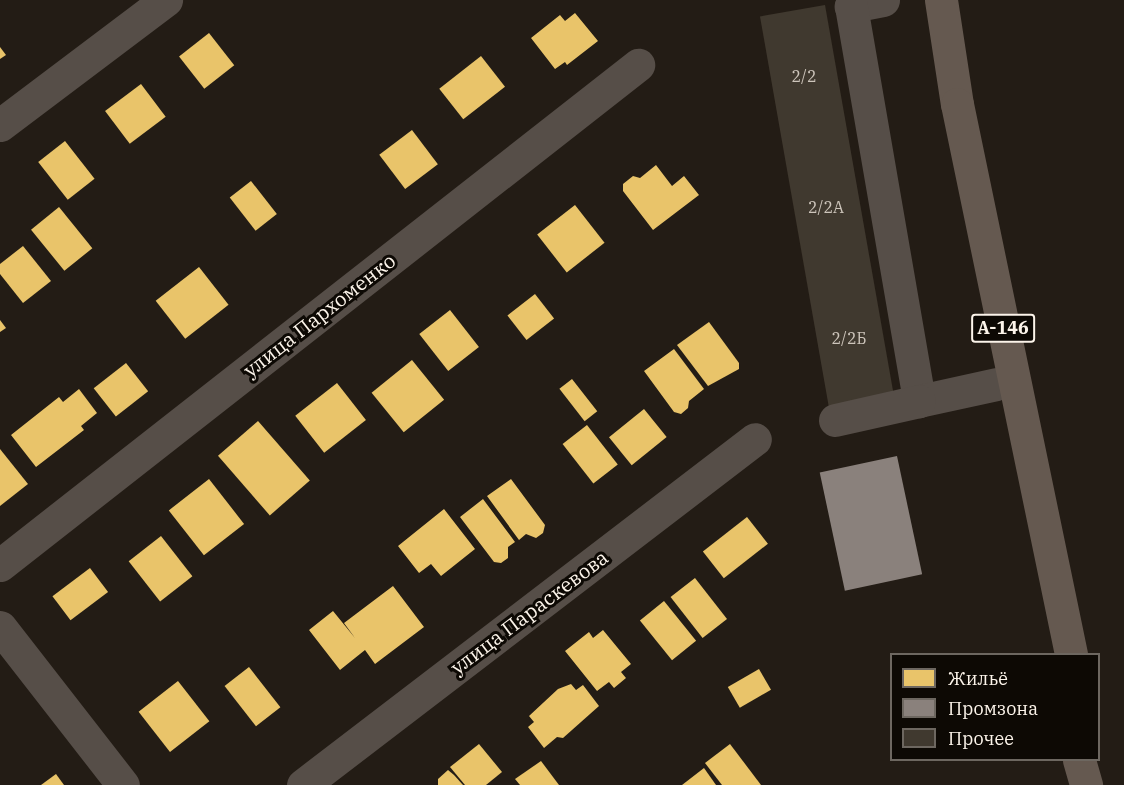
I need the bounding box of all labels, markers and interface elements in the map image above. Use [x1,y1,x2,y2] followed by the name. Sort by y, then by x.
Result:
[791,66,817,86] house number: 2/2
[808,197,844,217] house number: 2/2А
[238,248,400,382] street label: улица Пархоменко
[970,313,1036,343] road number: А-146
[832,328,866,348] house number: 2/2Б
[445,545,613,679] street label: улица Параскевова
[890,653,1100,761] legend
[948,667,1008,690] text: Жильё
[948,697,1038,720] text: Промзона
[948,727,1014,750] text: Прочее

